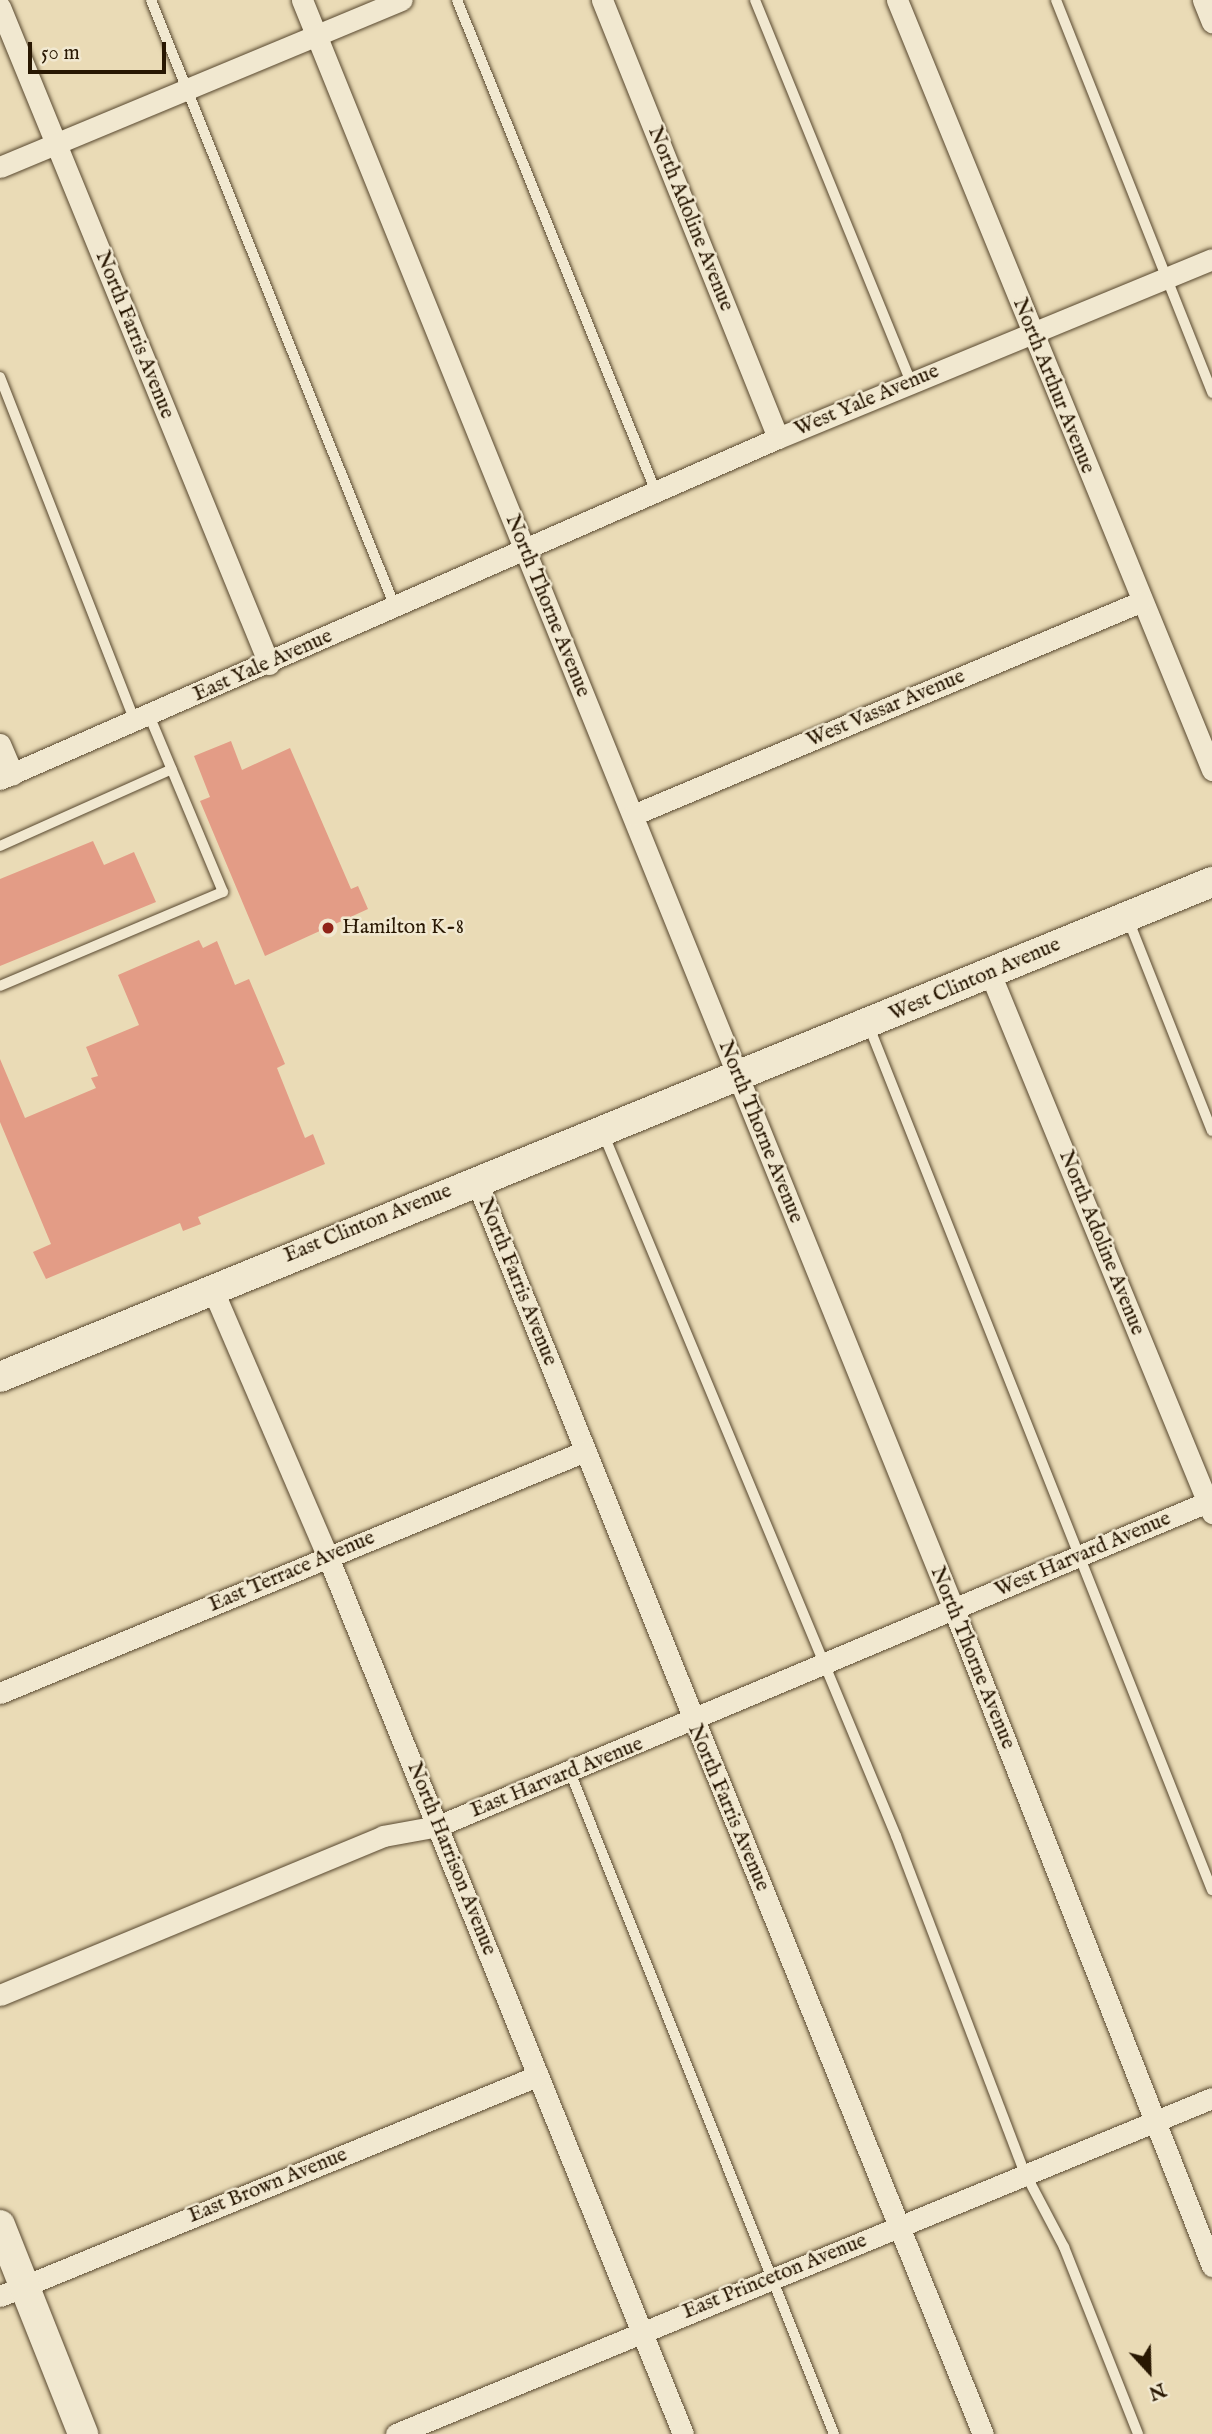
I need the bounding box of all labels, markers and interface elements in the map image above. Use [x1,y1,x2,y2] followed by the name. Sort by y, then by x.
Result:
[32,28,170,72] scale bar
[41,40,80,67] text: 50 m
[641,123,739,315] street label: North Adoline Avenue
[89,247,179,423] street label: North Farris Avenue
[1006,295,1100,477] street label: North Arthur Avenue
[791,359,943,443] street label: West Yale Avenue
[499,511,595,701] street label: North Thorne Avenue
[190,624,336,708] street label: East Yale Avenue
[803,664,969,754] street label: West Vassar Avenue
[342,915,464,941] place label: Hamilton K-8
[320,920,336,936] marker: Hamilton K-8
[886,933,1064,1027] street label: West Clinton Avenue
[712,1037,808,1227] street label: North Thorne Avenue
[1052,1147,1150,1339] street label: North Adoline Avenue
[280,1179,456,1269] street label: East Clinton Avenue
[472,1194,562,1370] street label: North Farris Avenue
[991,1507,1175,1603] street label: West Harvard Avenue
[205,1526,379,1618] street label: East Terrace Avenue
[924,1563,1020,1753] street label: North Thorne Avenue
[681,1721,775,1895] street label: North Farris Avenue
[467,1732,647,1824] street label: East Harvard Avenue
[401,1759,501,1959] street label: North Harrison Avenue
[185,2143,351,2229] street label: East Brown Avenue
[679,2229,871,2325] street label: East Princeton Avenue
[1114,2336,1184,2406] north arrow
[1145,2376,1169,2405] text: N

